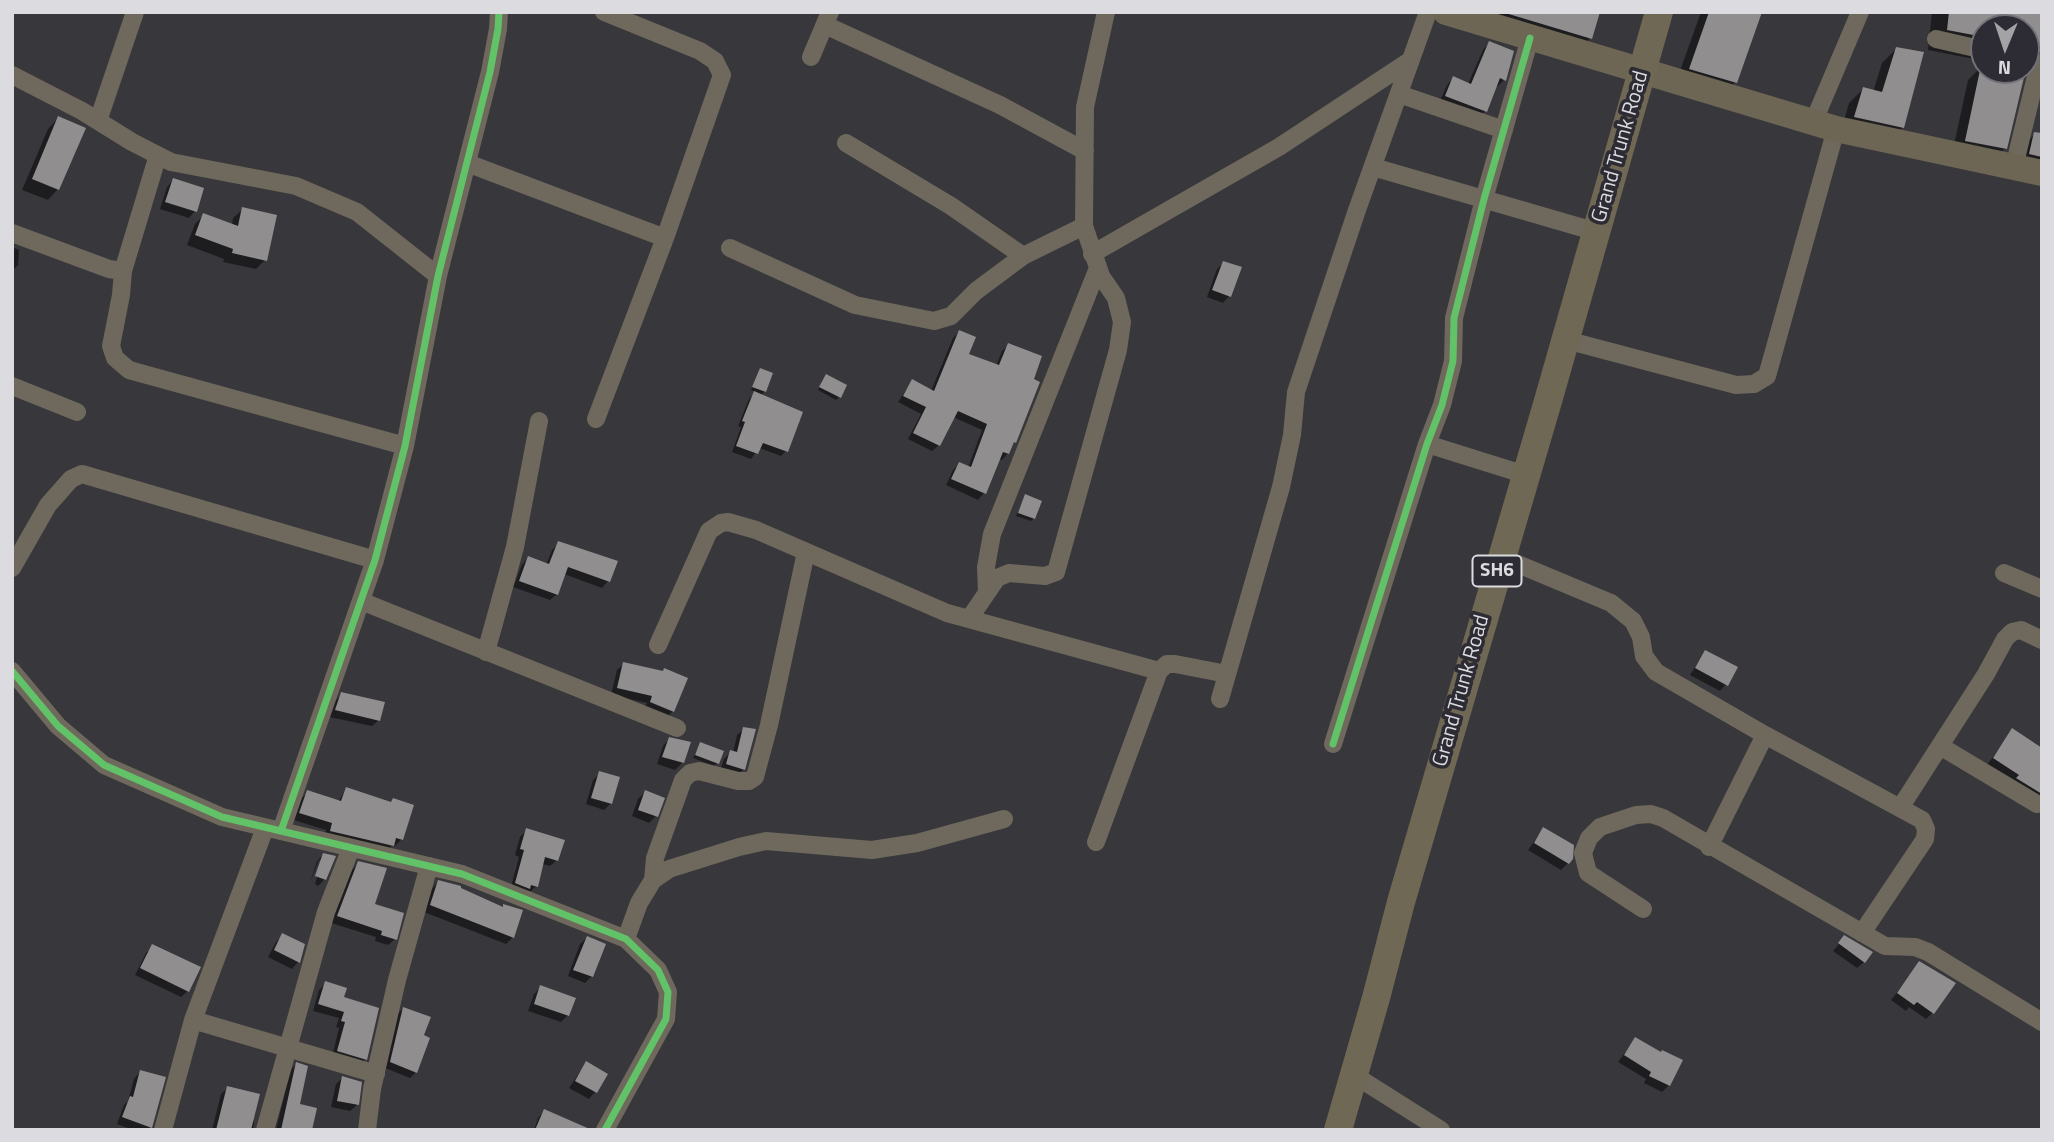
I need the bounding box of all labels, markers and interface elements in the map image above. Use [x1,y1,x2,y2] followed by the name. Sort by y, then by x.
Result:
[1970,14,2040,84] north arrow
[1997,54,2011,83] text: N
[1587,68,1655,226] street label: Grand Trunk Road
[1472,556,1522,586] road number: SH6
[1428,612,1496,770] street label: Grand Trunk Road

